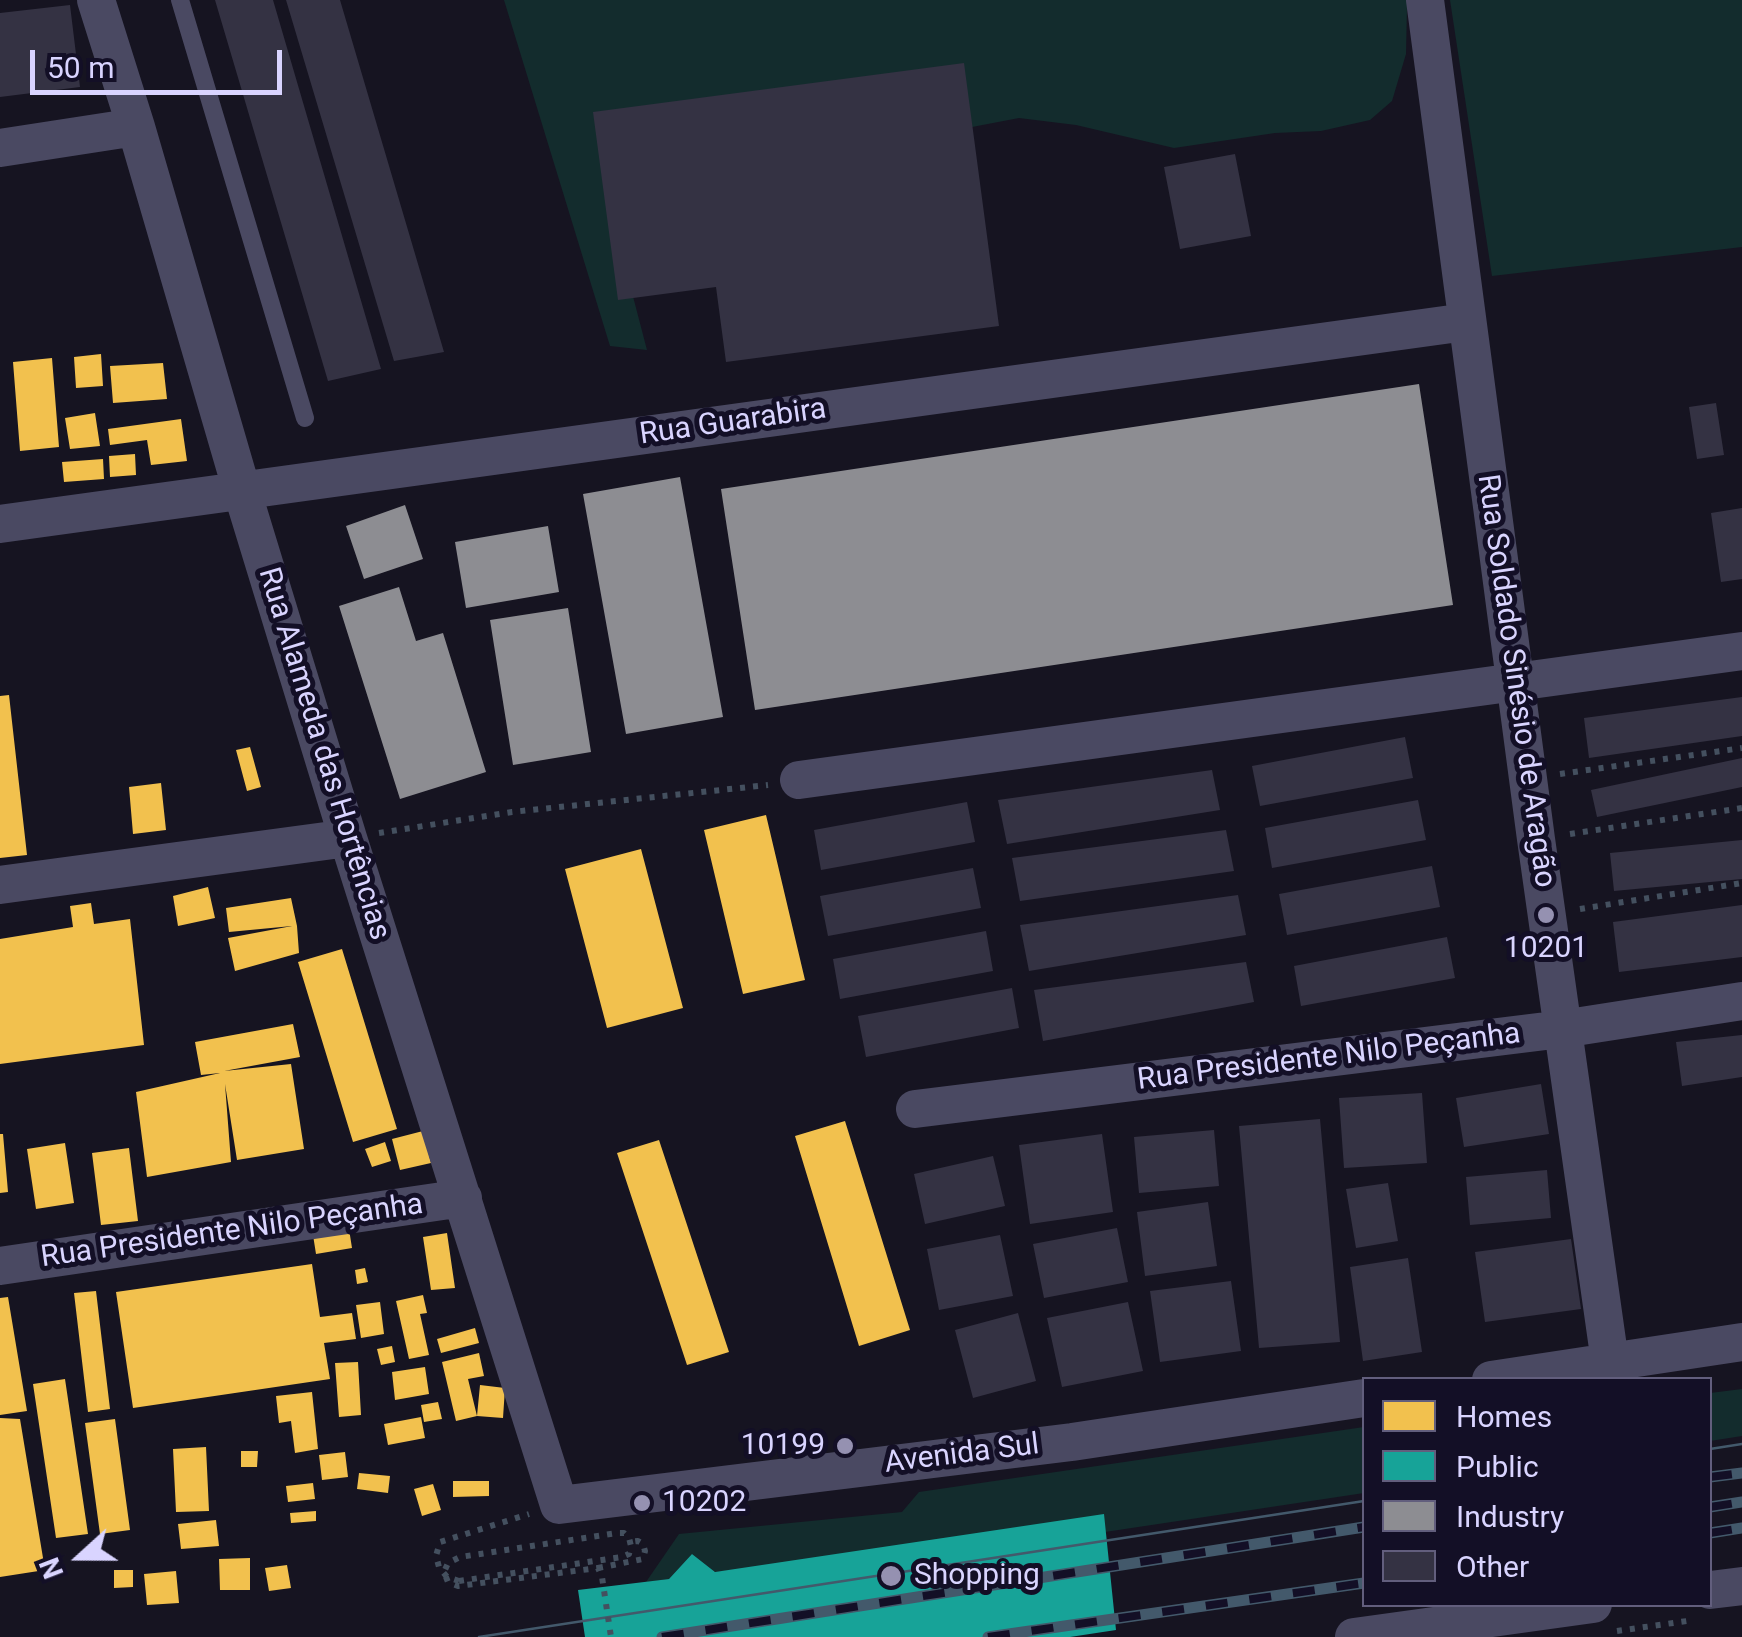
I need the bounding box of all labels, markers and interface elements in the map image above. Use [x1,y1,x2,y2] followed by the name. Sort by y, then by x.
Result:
[35,30,288,92] scale bar
[47,50,114,85] text: 50 m
[637,392,829,454] street label: Rua Guarabira
[1468,472,1562,890] street label: Rua Soldado Sinésio de Aragão
[249,563,397,945] street label: Rua Alameda das Hortências
[1535,904,1557,926] marker: 10201
[1504,931,1588,967] place label: 10201
[1136,1017,1522,1099] street label: Rua Presidente Nilo Peçanha
[39,1187,425,1277] street label: Rua Presidente Nilo Peçanha
[1362,1377,1712,1607] legend
[1456,1399,1552,1434] text: Homes
[741,1428,825,1464] place label: 10199
[883,1428,1041,1482] street label: Avenida Sul
[834,1435,856,1457] marker: 10199
[1456,1449,1539,1484] text: Public
[662,1485,746,1521] place label: 10202
[631,1492,653,1514] marker: 10202
[1456,1499,1564,1534] text: Industry
[30,1507,130,1607] north arrow
[1456,1549,1529,1584] text: Other
[33,1553,70,1583] text: N
[914,1558,1040,1594] place label: Shopping
[878,1563,904,1589] marker: Shopping

